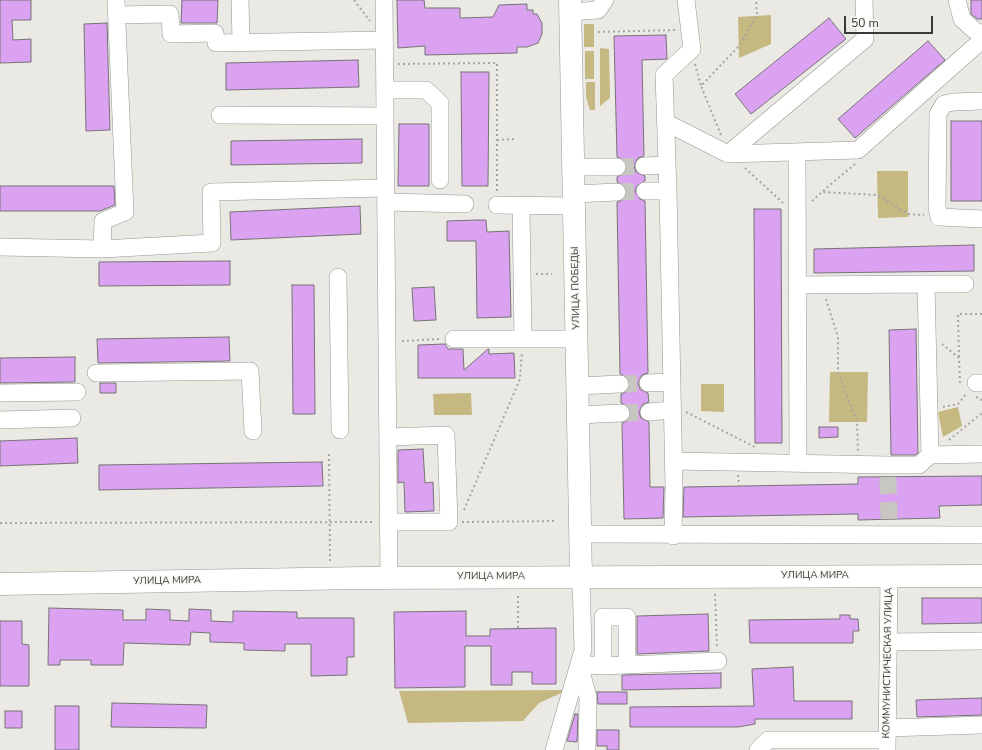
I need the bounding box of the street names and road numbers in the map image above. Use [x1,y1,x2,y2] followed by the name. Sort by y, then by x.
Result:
[569,246,583,330] street label: УЛИЦА ПОБЕДЫ
[781,570,849,582] street label: УЛИЦА МИРА
[457,571,525,583] street label: УЛИЦА МИРА
[133,574,201,588] street label: УЛИЦА МИРА
[881,587,895,739] street label: КОММУНИСТИЧЕСКАЯ УЛИЦА

